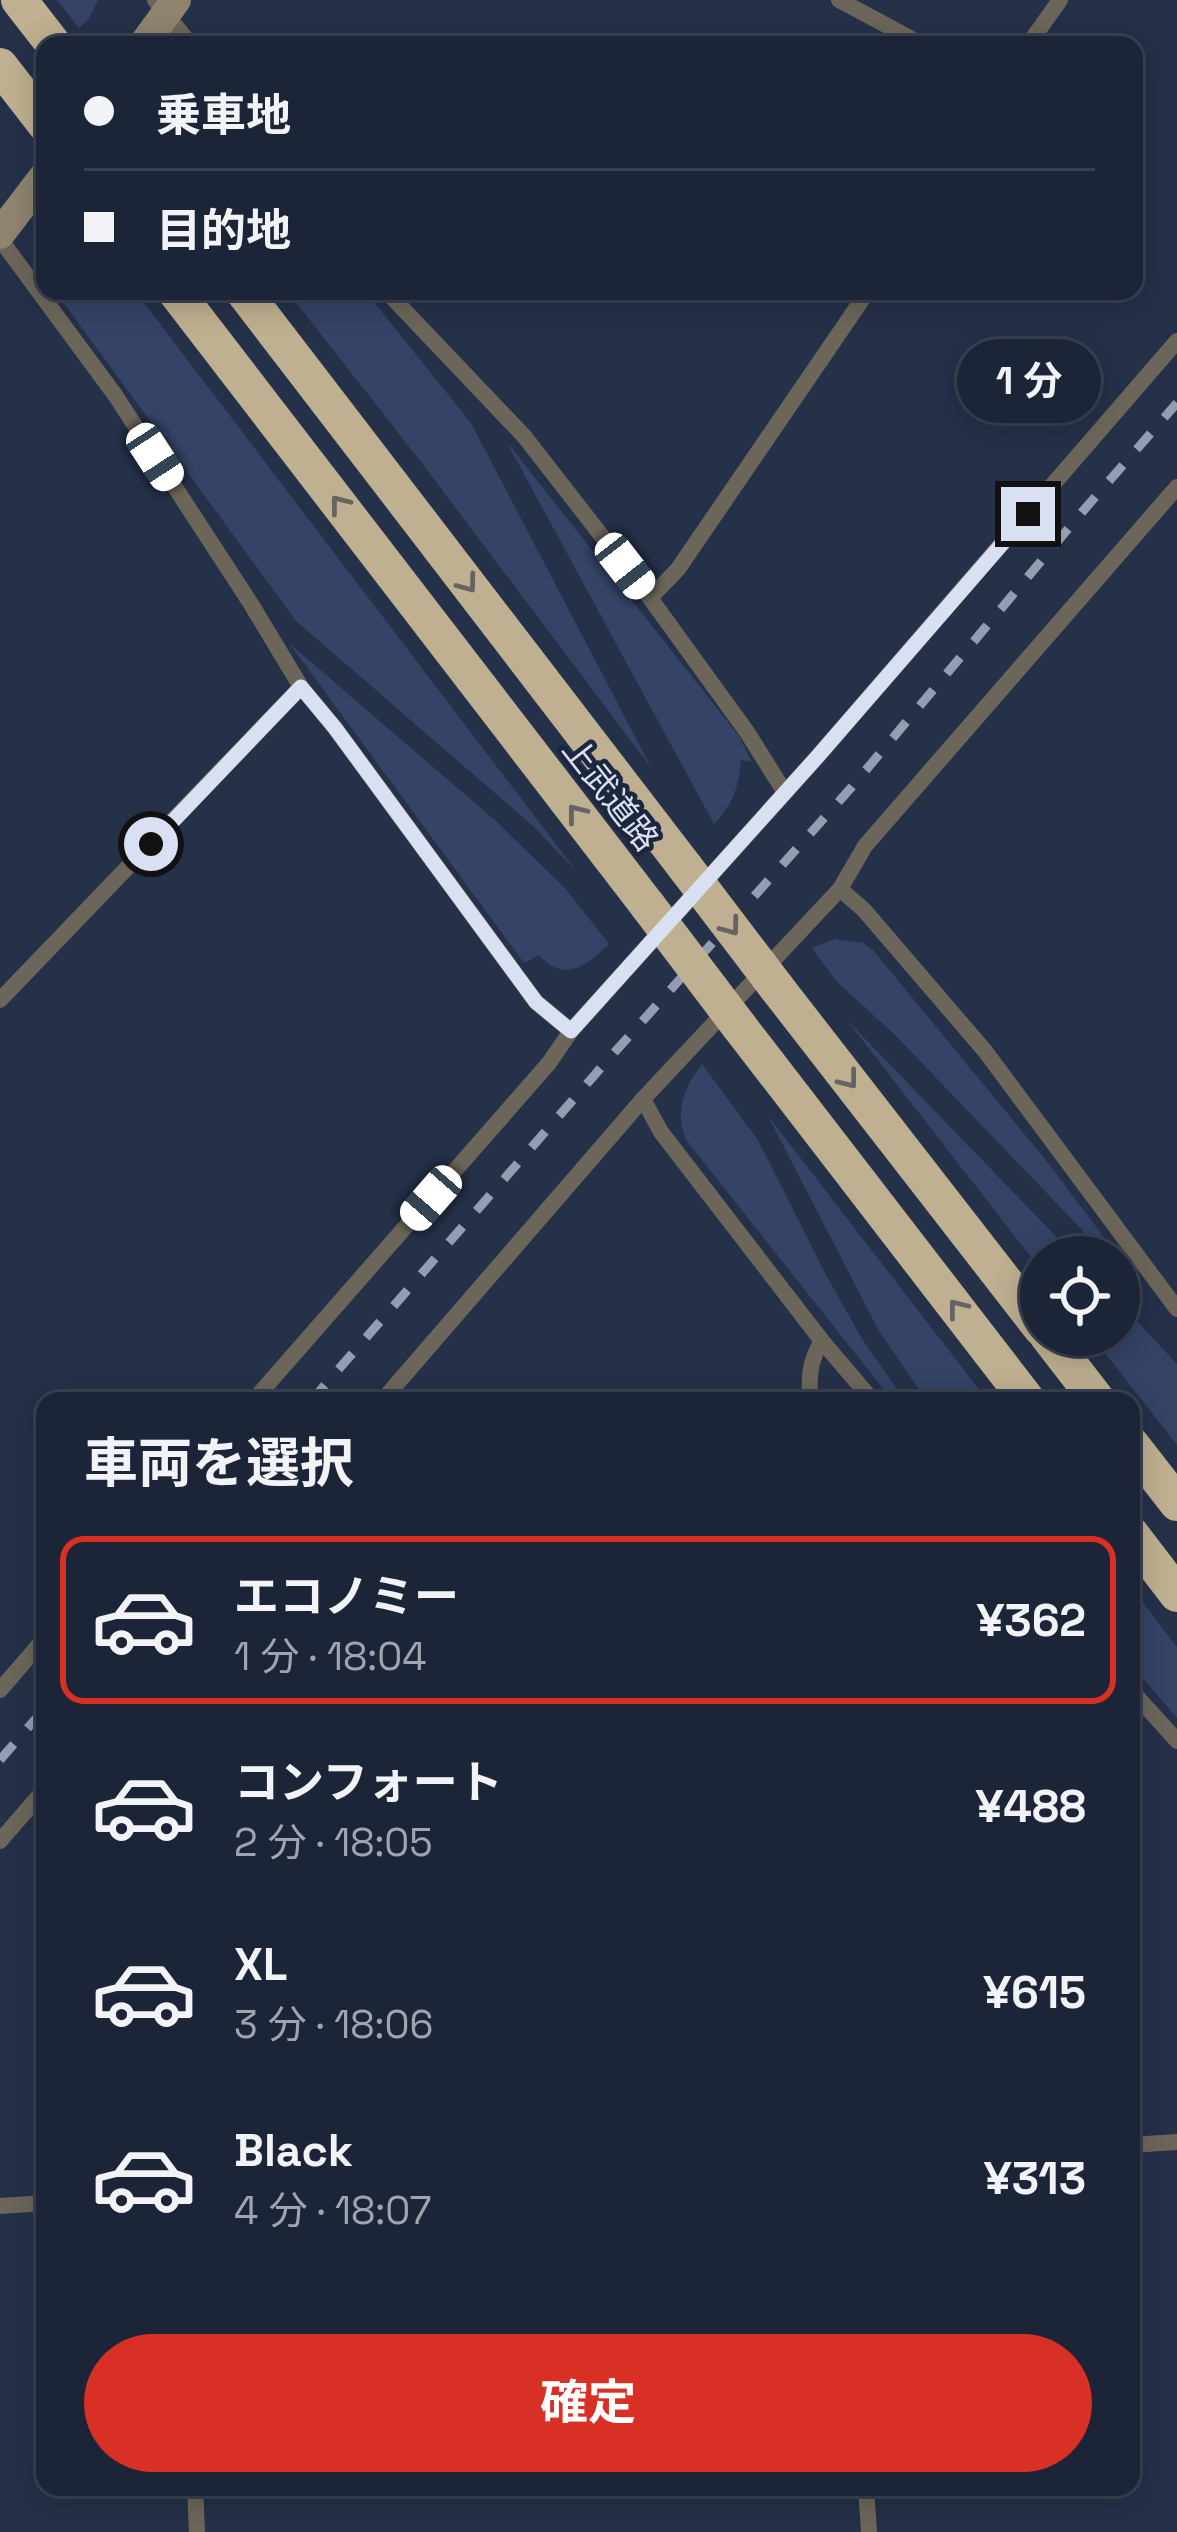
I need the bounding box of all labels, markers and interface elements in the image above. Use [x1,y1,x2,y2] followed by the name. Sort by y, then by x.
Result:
[156,87,291,144] text: 乗車地
[156,202,291,259] text: 目的地
[956,340,1100,424] callout: 1 分
[996,356,1062,405] text: 1 分
[120,417,190,497] car
[1001,487,1055,541] route end
[332,496,353,518] one-way arrow
[589,527,661,605] car
[453,571,475,592] one-way arrow
[553,730,667,860] street label: 上武道路
[569,805,591,827] one-way arrow
[124,817,178,871] route start
[716,914,738,936] one-way arrow
[835,1067,856,1089] one-way arrow
[394,1159,468,1237] car
[1020,1236,1140,1356] map controls
[1020,1236,1140,1356] button: locate
[950,1300,971,1322] one-way arrow
[84,1429,354,1498] text: 車両を選択
[90,1566,198,1674] icon: car
[234,1568,459,1625] text: エコノミー
[976,1592,1086,1649] text: ¥362
[234,1632,427,1681] text: 1 分 · 18:04
[90,1752,198,1860] icon: car
[234,1754,503,1811] text: コンフォート
[975,1778,1086,1835] text: ¥488
[234,1818,433,1867] text: 2 分 · 18:05
[234,1936,287,1993] text: XL
[90,1938,198,2046] icon: car
[983,1964,1086,2021] text: ¥615
[234,2000,433,2049] text: 3 分 · 18:06
[234,2122,353,2179] text: Black
[90,2124,198,2232] icon: car
[984,2150,1086,2207] text: ¥313
[234,2186,432,2235] text: 4 分 · 18:07
[84,2334,1092,2472] button: 確定

